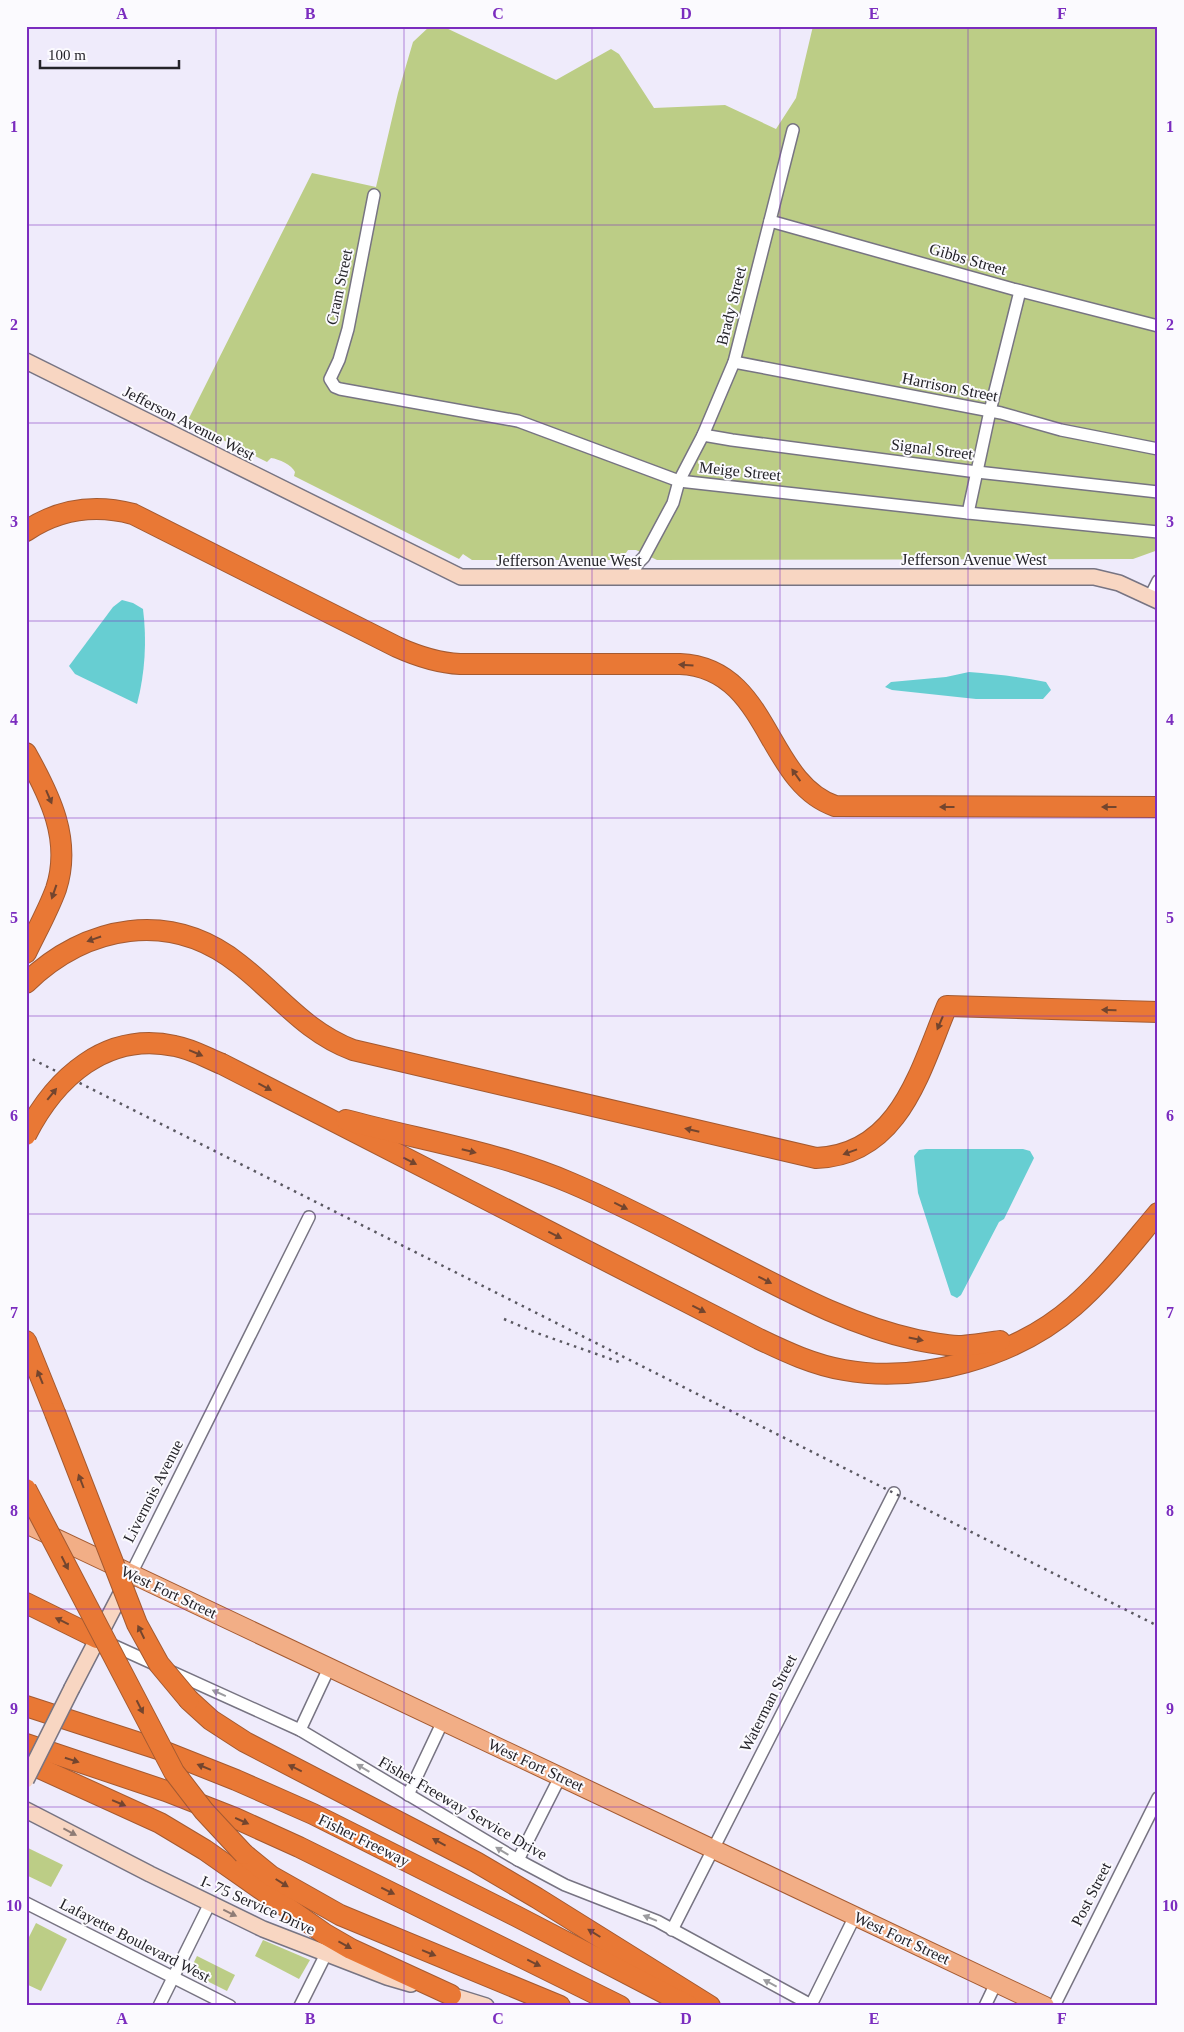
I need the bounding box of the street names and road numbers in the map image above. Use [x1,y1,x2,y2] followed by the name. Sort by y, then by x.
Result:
[927,240,1009,278] street label: Gibbs Street
[323,247,355,326] street label: Cram Street
[713,264,750,347] street label: Brady Street
[901,369,1000,405] street label: Harrison Street
[120,382,258,464] street label: Jefferson Avenue West
[890,436,974,464] street label: Signal Street
[698,458,782,485] street label: Meige Street
[901,551,1047,568] street label: Jefferson Avenue West
[496,552,642,569] street label: Jefferson Avenue West
[120,1437,186,1545] street label: Livernois Avenue
[118,1562,220,1622] street label: West Fort Street
[736,1651,800,1754] street label: Waterman Street
[485,1735,587,1795] street label: West Fort Street
[375,1753,550,1864] street label: Fisher Freeway Service Drive
[315,1811,412,1870] street label: Fisher Freeway
[1068,1859,1114,1929] street label: Post Street
[198,1872,318,1938] street label: I- 75 Service Drive
[57,1895,213,1986] street label: Lafayette Boulevard West
[851,1908,953,1968] street label: West Fort Street

